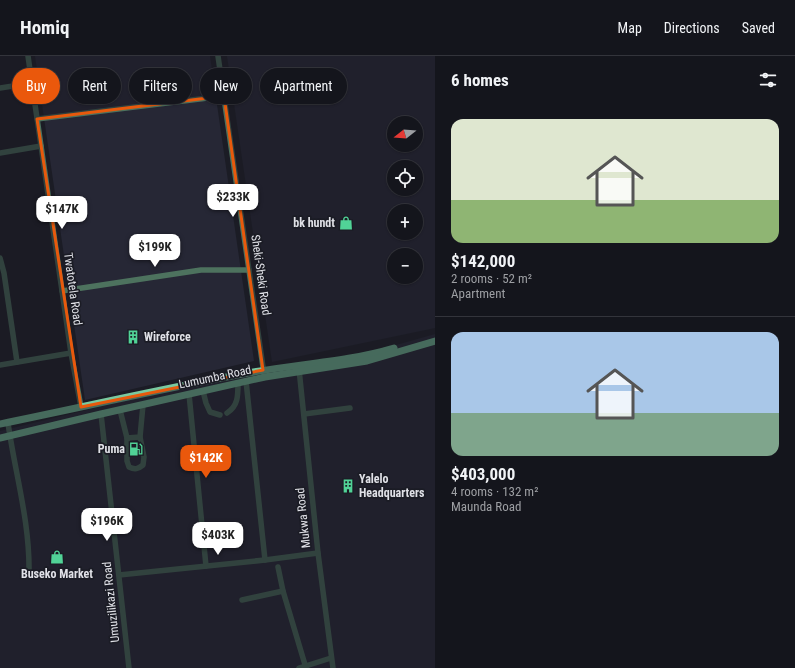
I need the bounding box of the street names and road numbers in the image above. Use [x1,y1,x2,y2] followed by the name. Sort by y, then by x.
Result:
[248,234,274,316] street label: Sheki-Sheki Road
[61,252,85,326] street label: Twatotela Road
[178,362,253,392] street label: Lumumba Road
[293,487,313,549] street label: Mukwa Road
[100,561,122,643] street label: Umuzilikazi Road

